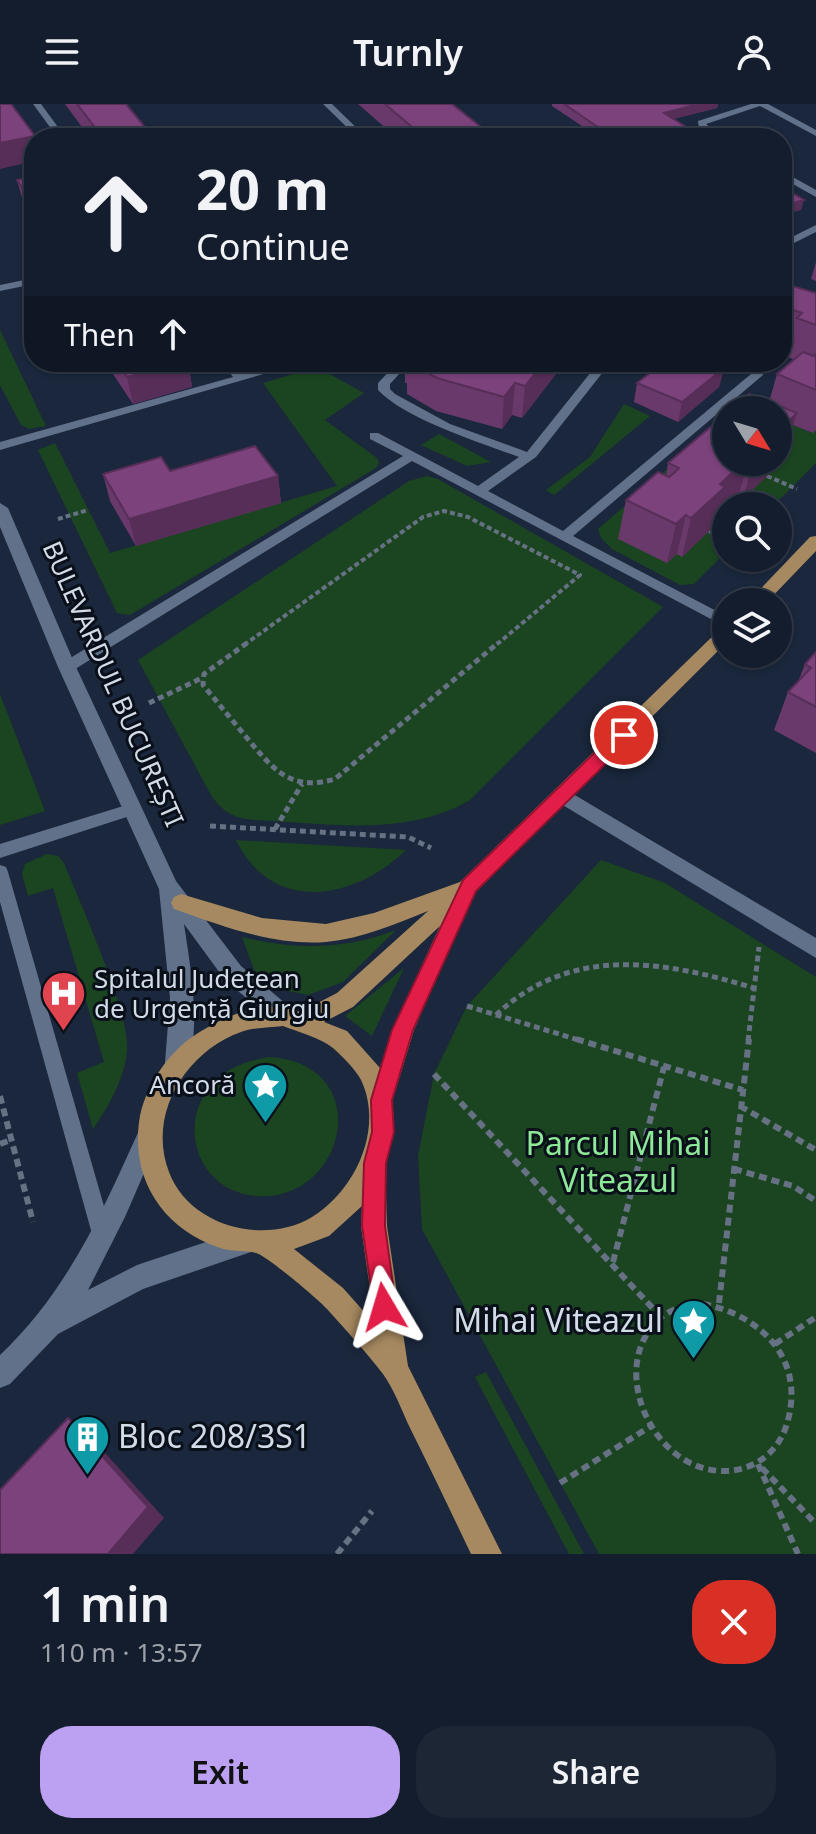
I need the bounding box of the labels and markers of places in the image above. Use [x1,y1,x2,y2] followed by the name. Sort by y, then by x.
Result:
[590,701,658,769] pin
[94,960,329,1026] place label: Spitalul Județean de Urgență Giurgiu
[39,970,87,1033] hospital icon: Spitalul Județean de Urgență Giurgiu
[242,1061,290,1124] place icon: Ancoră
[149,1066,235,1102] place label: Ancoră
[670,1297,718,1360] place icon: Mihai Viteazul
[453,1298,663,1341] place label: Mihai Viteazul
[63,1413,111,1476] building icon: Bloc 208/3S1
[118,1414,311,1457] place label: Bloc 208/3S1

